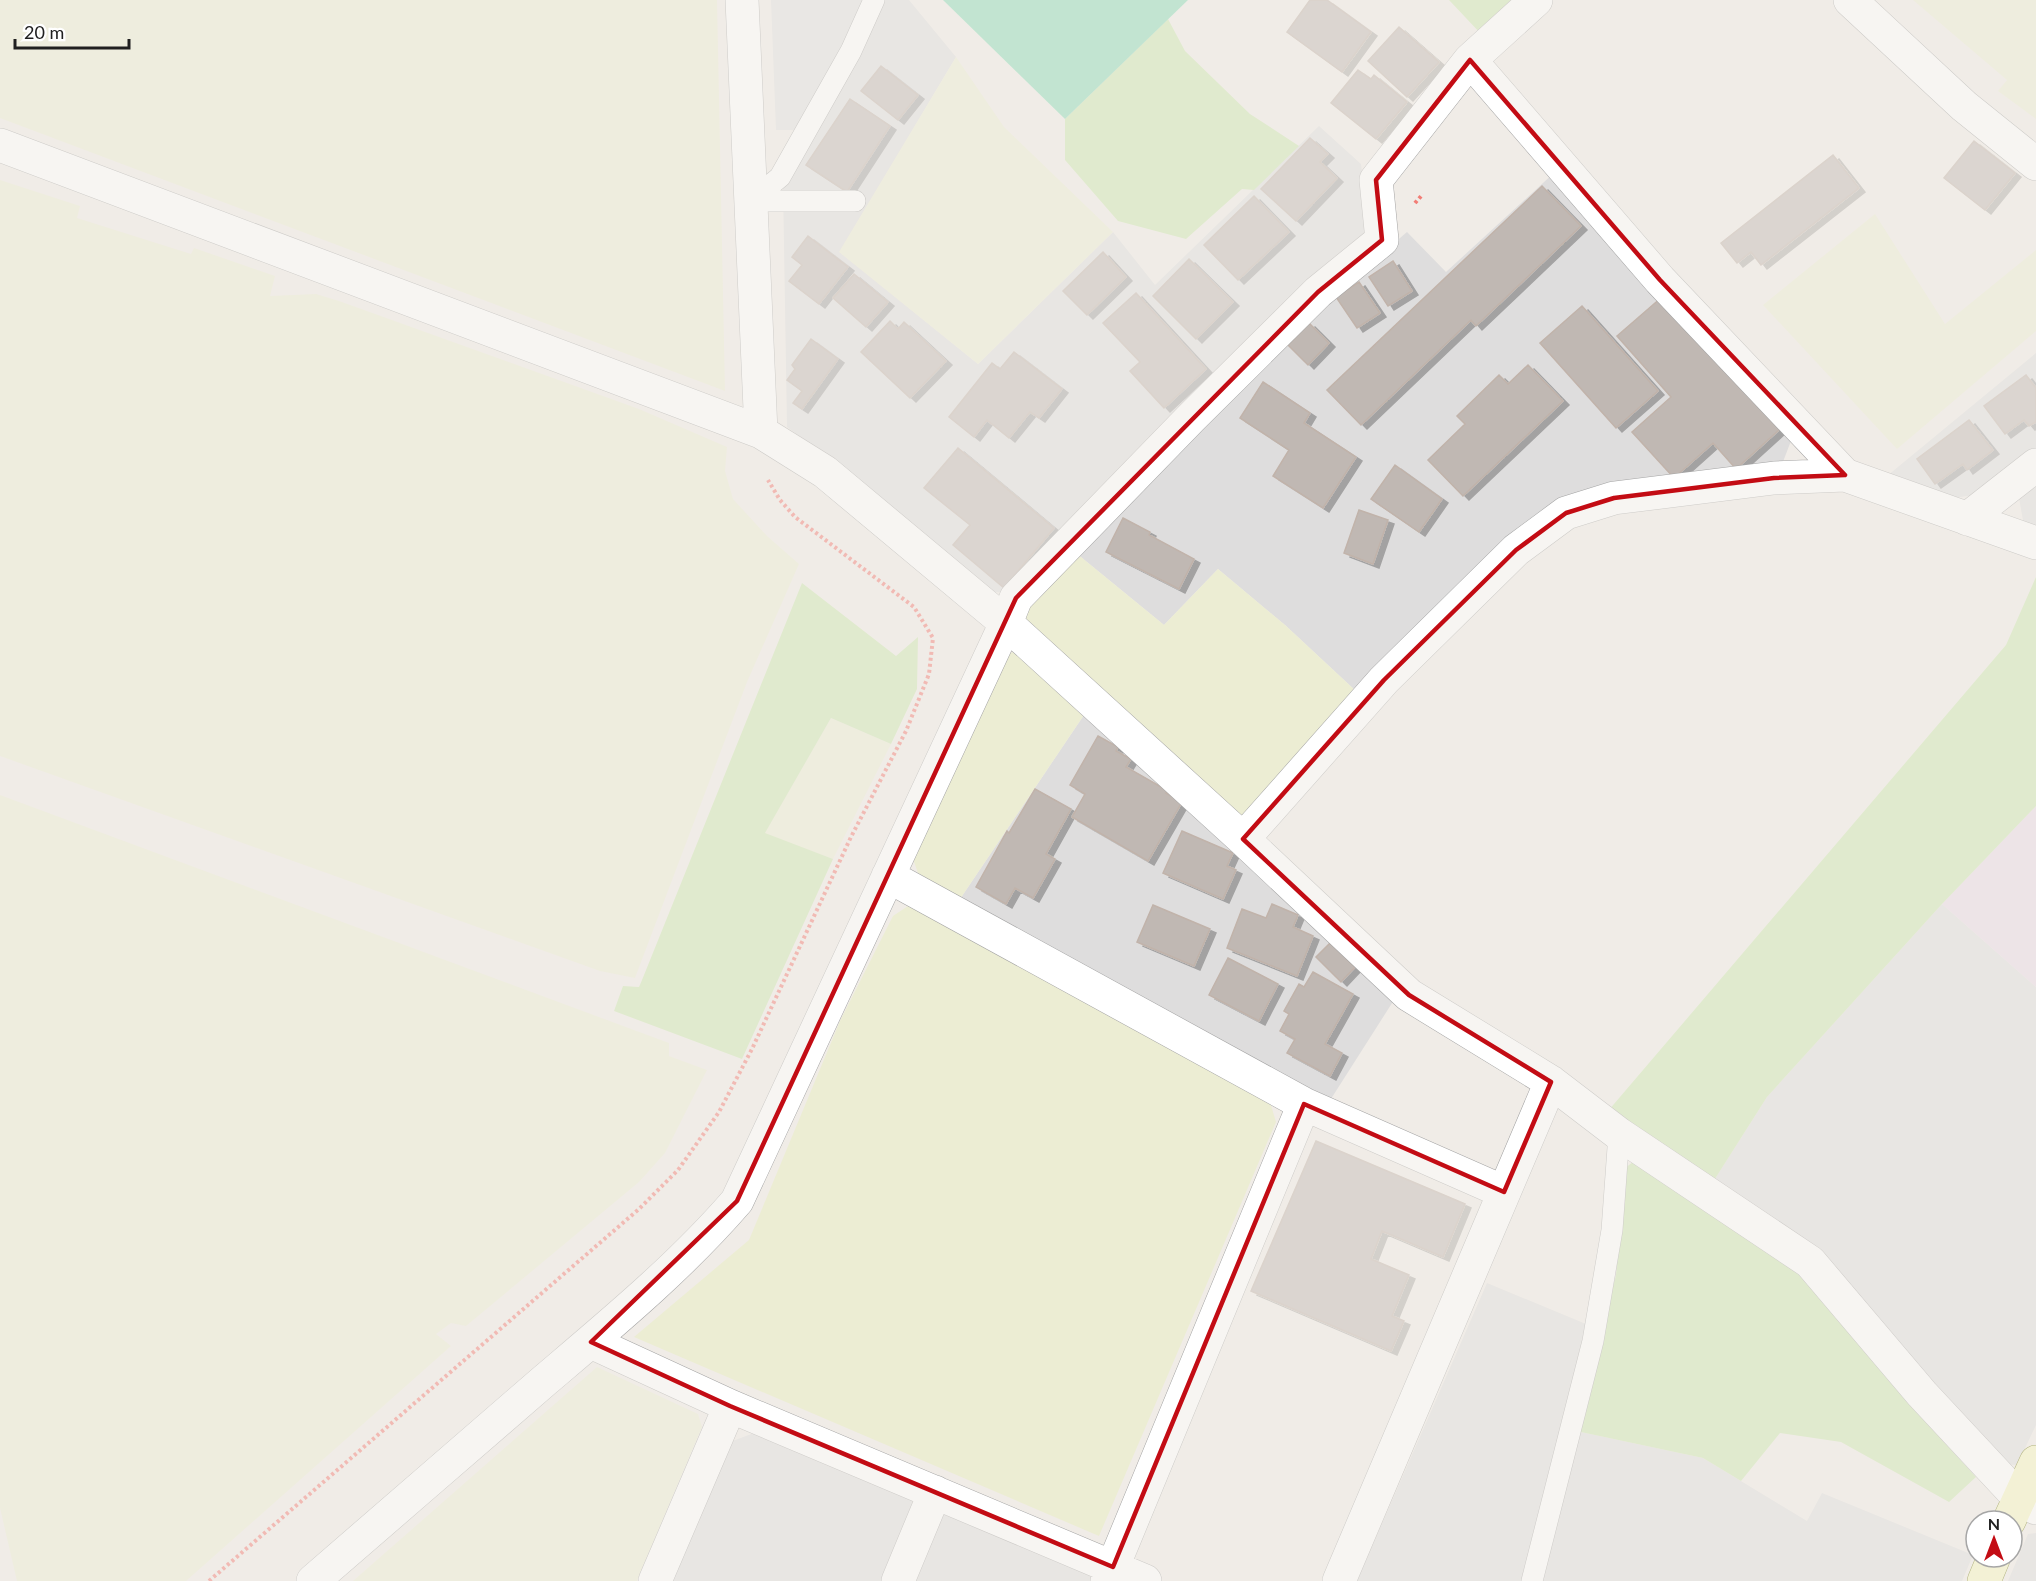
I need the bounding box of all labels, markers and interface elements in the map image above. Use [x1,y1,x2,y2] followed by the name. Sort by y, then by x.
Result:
[15,12,129,50] scale bar
[24,21,64,43] text: 20 m
[1964,1509,2024,1569] north arrow
[1988,1514,2000,1533] text: N

